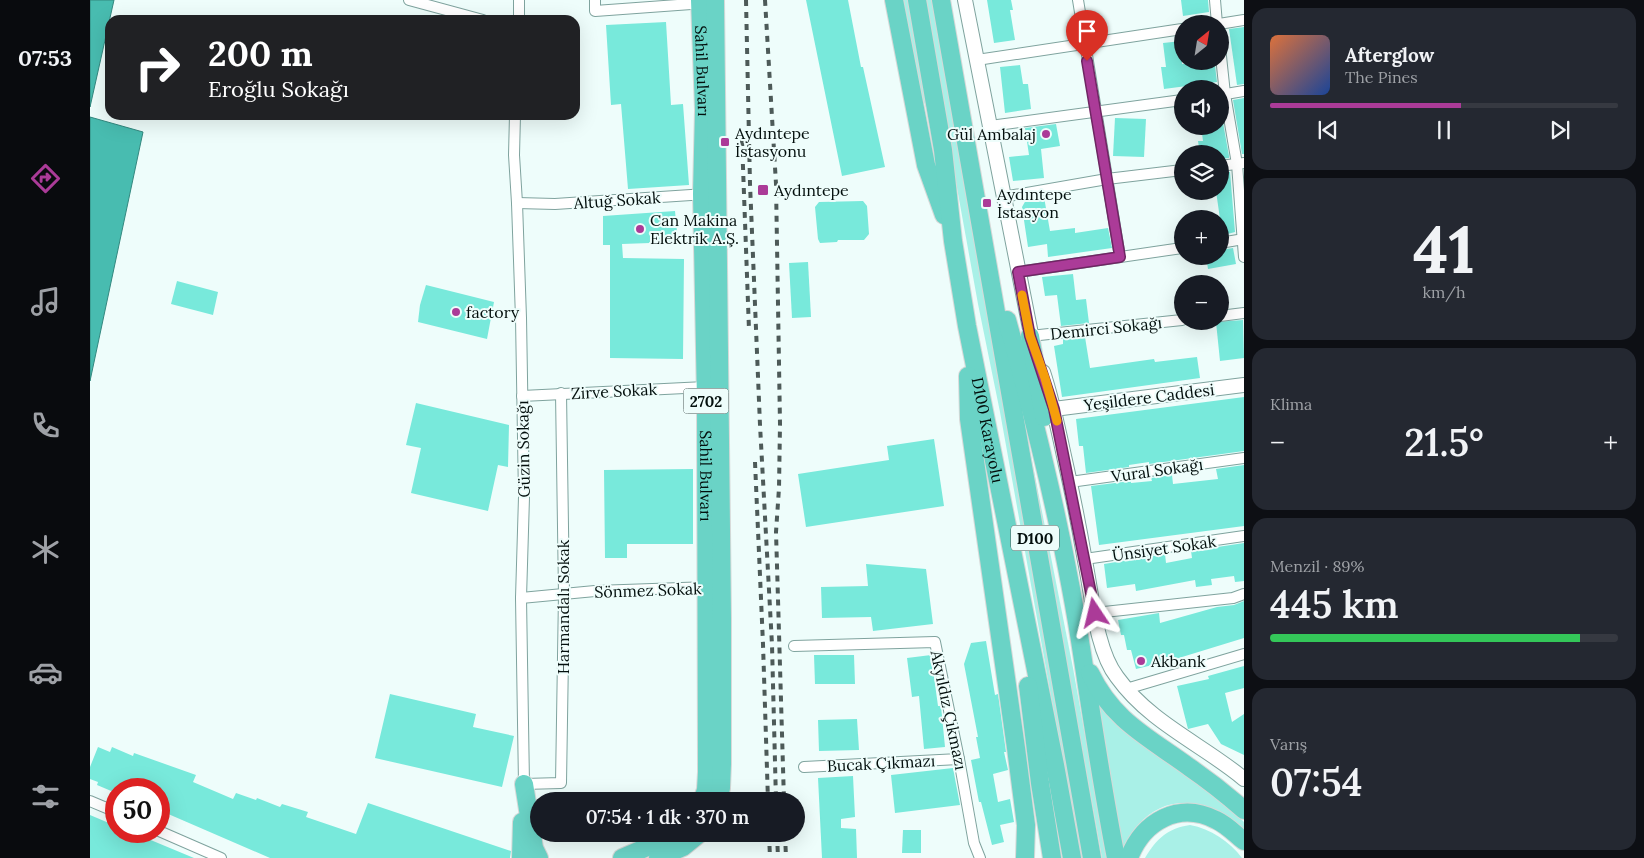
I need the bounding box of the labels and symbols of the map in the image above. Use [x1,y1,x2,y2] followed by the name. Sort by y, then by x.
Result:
[1066,10,1108,61] pin
[1174,15,1229,70] north arrow
[691,25,714,117] street label: Sahil Bulvarı
[734,123,810,161] place label: Aydıntepe İstasyonu
[947,124,1036,144] place label: Gül Ambalaj
[1040,128,1052,140] marker: Gül Ambalaj
[719,136,731,148] marker: Aydıntepe İstasyonu
[773,180,849,200] place label: Aydıntepe
[756,183,770,197] marker: Aydıntepe
[996,184,1072,222] place label: Aydıntepe İstasyon
[572,187,662,213] street label: Altuğ Sokak
[981,197,993,209] marker: Aydıntepe İstasyon
[650,210,739,248] place label: Can Makina Elektrik A.Ş.
[634,223,646,235] marker: Can Makina Elektrik A.Ş.
[466,302,520,322] place label: factory
[450,306,462,318] marker: factory
[1049,312,1163,344] street label: Demirci Sokağı
[967,375,1008,485] street label: D100 Karayolu
[571,379,658,403] street label: Zirve Sokak
[1082,379,1215,415] street label: Yeşildere Caddesi
[684,388,728,414] road number: 2702
[512,400,534,498] street label: Güzin Sokağı
[696,430,716,522] street label: Sahil Bulvarı
[1109,454,1204,486] street label: Vural Sokağı
[1011,526,1059,550] road number: D100
[1111,531,1218,565] street label: Ünsiyet Sokak
[553,539,573,674] street label: Harmandalı Sokak
[594,578,702,602] street label: Sönmez Sokak
[1068,586,1120,638] position arrow
[926,647,971,772] street label: Akyıldız Çıkmazı
[1150,651,1206,671] place label: Akbank
[1135,655,1147,667] marker: Akbank
[826,750,936,776] street label: Bucak Çıkmazı
[105,778,170,843] speed limit sign: 50

